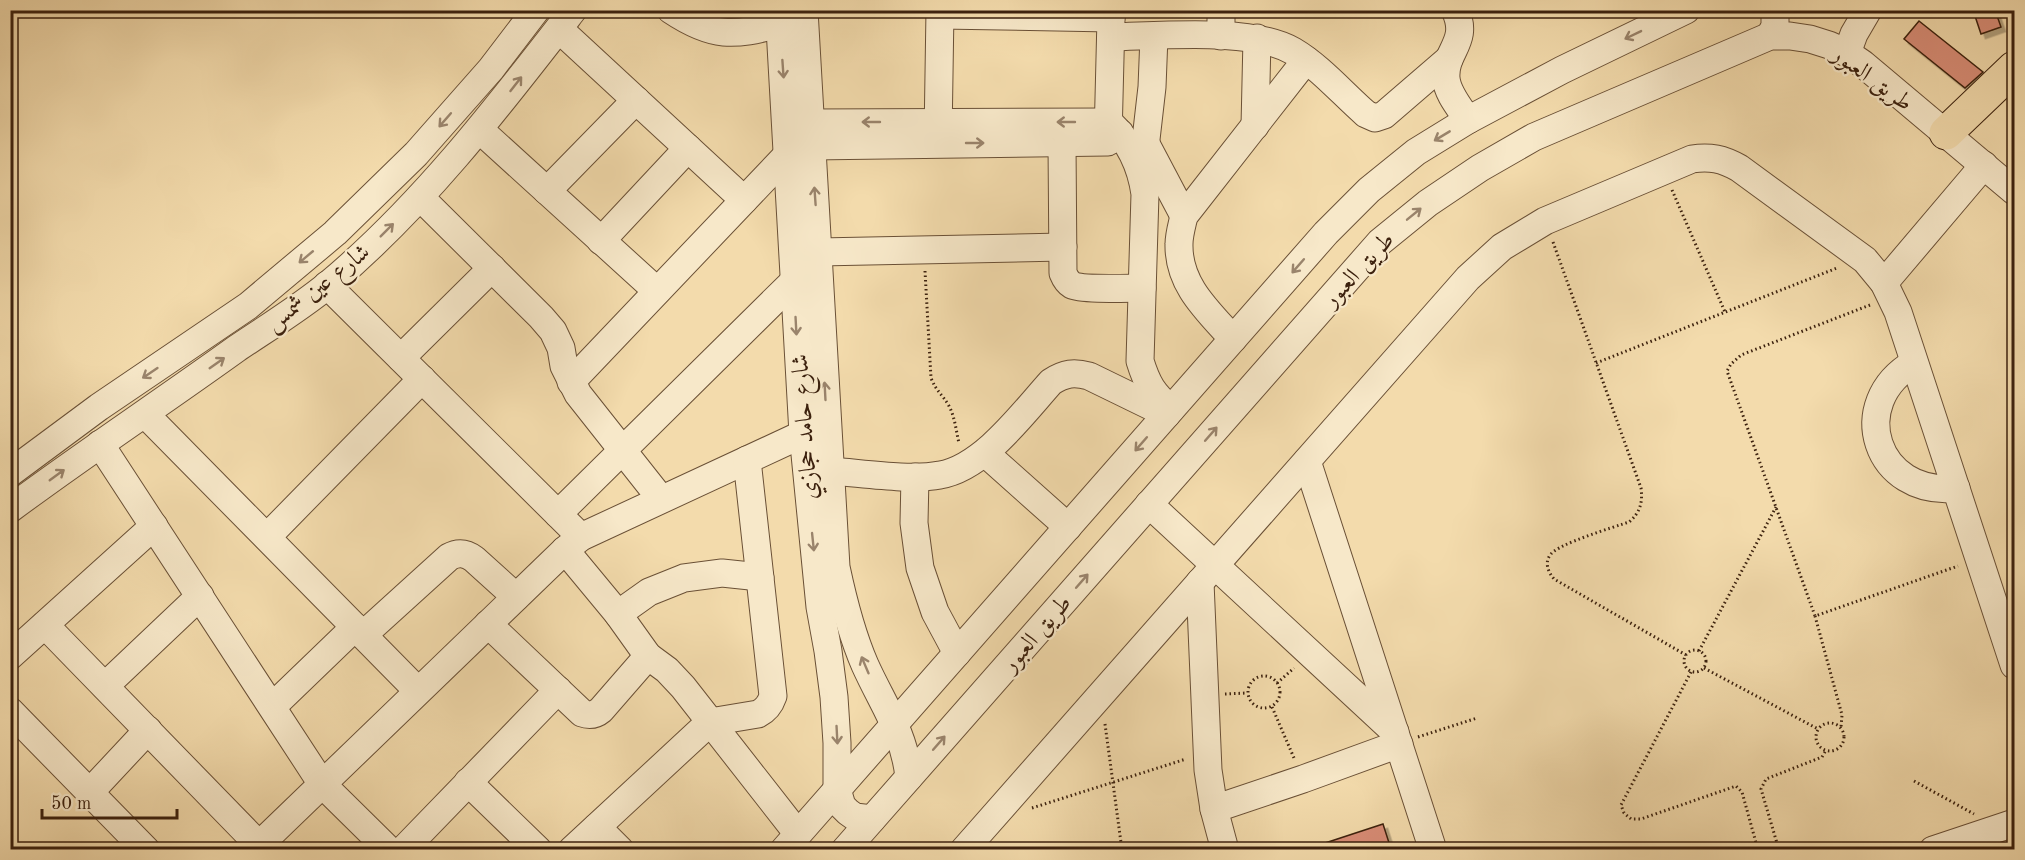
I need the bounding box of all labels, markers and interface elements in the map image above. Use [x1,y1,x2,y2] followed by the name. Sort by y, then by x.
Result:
[1624,30,1642,42] one-way arrow
[1825,42,1916,117] street label: طريق العبور
[777,58,788,78] one-way arrow
[509,76,522,92] one-way arrow
[438,113,452,128] one-way arrow
[862,116,882,128] one-way arrow
[1057,116,1077,128] one-way arrow
[1434,130,1451,142] one-way arrow
[964,137,984,149] one-way arrow
[809,186,820,206] one-way arrow
[1406,208,1422,221] one-way arrow
[379,222,394,237] one-way arrow
[1318,228,1401,315] street label: طريق العبور
[261,241,379,341] street label: شارع عين شمس
[299,250,314,264] one-way arrow
[1291,258,1305,273] one-way arrow
[791,316,802,336] one-way arrow
[789,353,829,501] street label: شارع حامد حجازي
[209,357,225,369] one-way arrow
[141,366,158,379] one-way arrow
[820,381,831,401] one-way arrow
[1204,427,1218,442] one-way arrow
[1134,436,1148,451] one-way arrow
[49,468,65,481] one-way arrow
[808,531,819,551] one-way arrow
[1075,573,1089,588] one-way arrow
[997,592,1078,679] street label: طريق العبور
[859,656,871,674] one-way arrow
[831,725,842,745] one-way arrow
[932,736,946,751] one-way arrow
[42,782,177,820] scale bar
[51,795,91,813] text: 50 m

